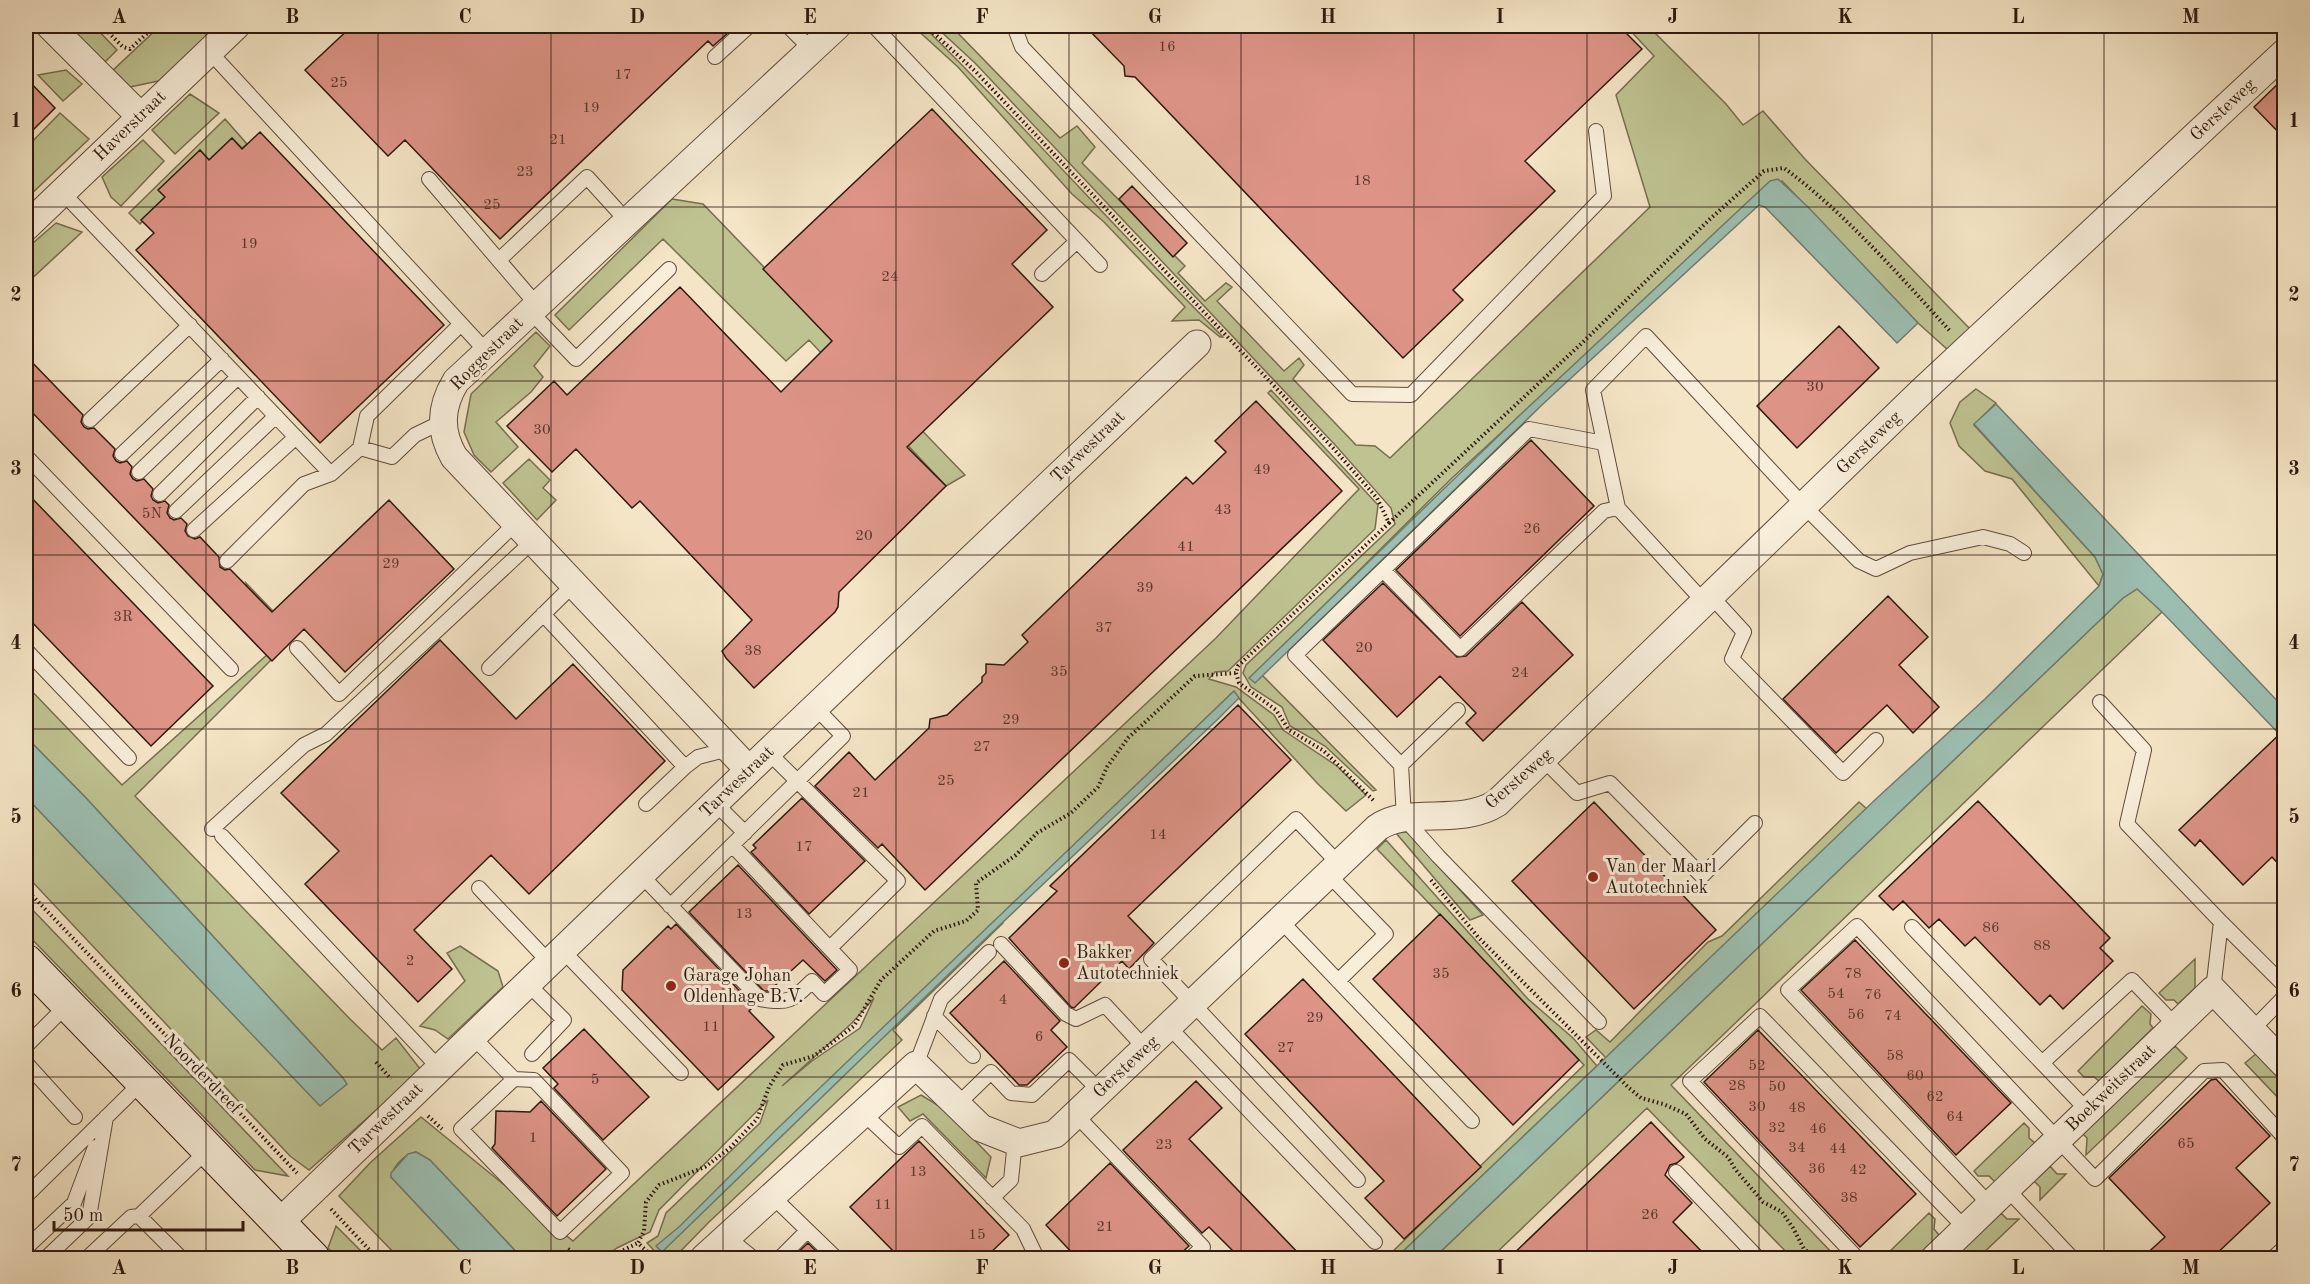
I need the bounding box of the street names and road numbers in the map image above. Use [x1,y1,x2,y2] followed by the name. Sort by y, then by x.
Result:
[2187,75,2259,145] street label: Gersteweg
[91,87,169,165] street label: Haverstraat
[447,314,527,394] street label: Roggestraat
[1048,407,1128,487] street label: Tarwestraat
[1833,408,1905,478] street label: Gersteweg
[697,742,777,822] street label: Tarwestraat
[1482,745,1556,813] street label: Gersteweg
[160,1031,245,1118] street label: Noorderdreef
[1090,1032,1162,1102] street label: Gersteweg
[2063,1041,2159,1135] street label: Boekweitstraat
[346,1079,426,1159] street label: Tarwestraat

